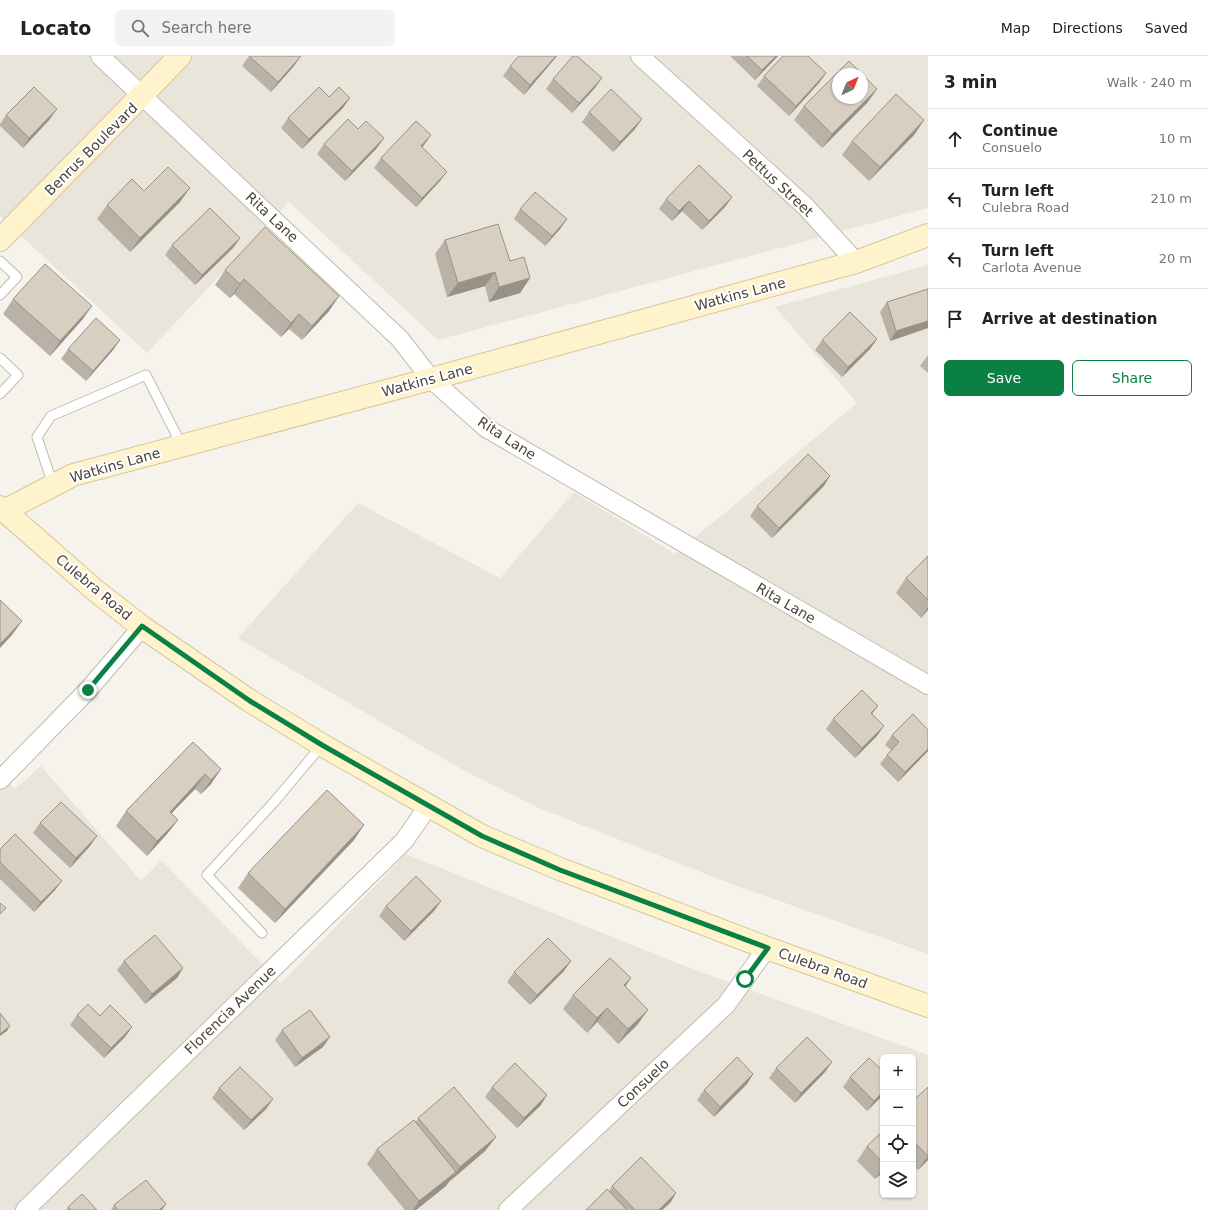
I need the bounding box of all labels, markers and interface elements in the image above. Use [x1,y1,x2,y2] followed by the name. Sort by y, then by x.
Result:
[115,10,395,46] search box
[20,17,91,39] text: Locato
[129,17,151,39] icon: search
[161,19,252,37] text: Search here
[1001,20,1030,36] text: Map
[1052,20,1123,36] text: Directions
[1145,20,1188,36] text: Saved
[832,68,868,104] north arrow
[944,72,997,92] text: 3 min
[1107,75,1192,90] text: Walk · 240 m
[41,99,141,199] street label: Benrus Boulevard
[982,122,1058,140] text: Continue
[944,128,966,150] icon: ahead
[1159,131,1192,146] text: 10 m
[982,140,1042,155] text: Consuelo
[739,146,817,220] street label: Pettus Street
[982,182,1054,200] text: Turn left
[944,188,966,210] icon: left
[242,189,302,245] street label: Rita Lane
[1150,191,1192,206] text: 210 m
[982,200,1069,215] text: Culebra Road
[982,242,1054,260] text: Turn left
[944,248,966,270] icon: left
[1159,251,1192,266] text: 20 m
[982,260,1081,275] text: Carlota Avenue
[693,274,787,314] street label: Watkins Lane
[944,308,966,330] icon: arrive
[982,310,1157,328] text: Arrive at destination
[380,360,474,400] street label: Watkins Lane
[944,360,1064,396] button: Save
[1072,360,1192,396] button: Share
[475,413,539,463] street label: Rita Lane
[68,444,162,486] street label: Watkins Lane
[53,551,135,623] street label: Culebra Road
[753,580,819,626] street label: Rita Lane
[79,681,97,699] route end
[776,944,870,992] street label: Culebra Road
[181,963,279,1057] street label: Florencia Avenue
[736,970,754,988] route start
[880,1054,916,1198] map controls
[880,1054,916,1090] button: +
[614,1055,672,1111] street label: Consuelo
[880,1090,916,1126] button: −
[880,1126,916,1162] button: locate
[880,1162,916,1198] button: layers

